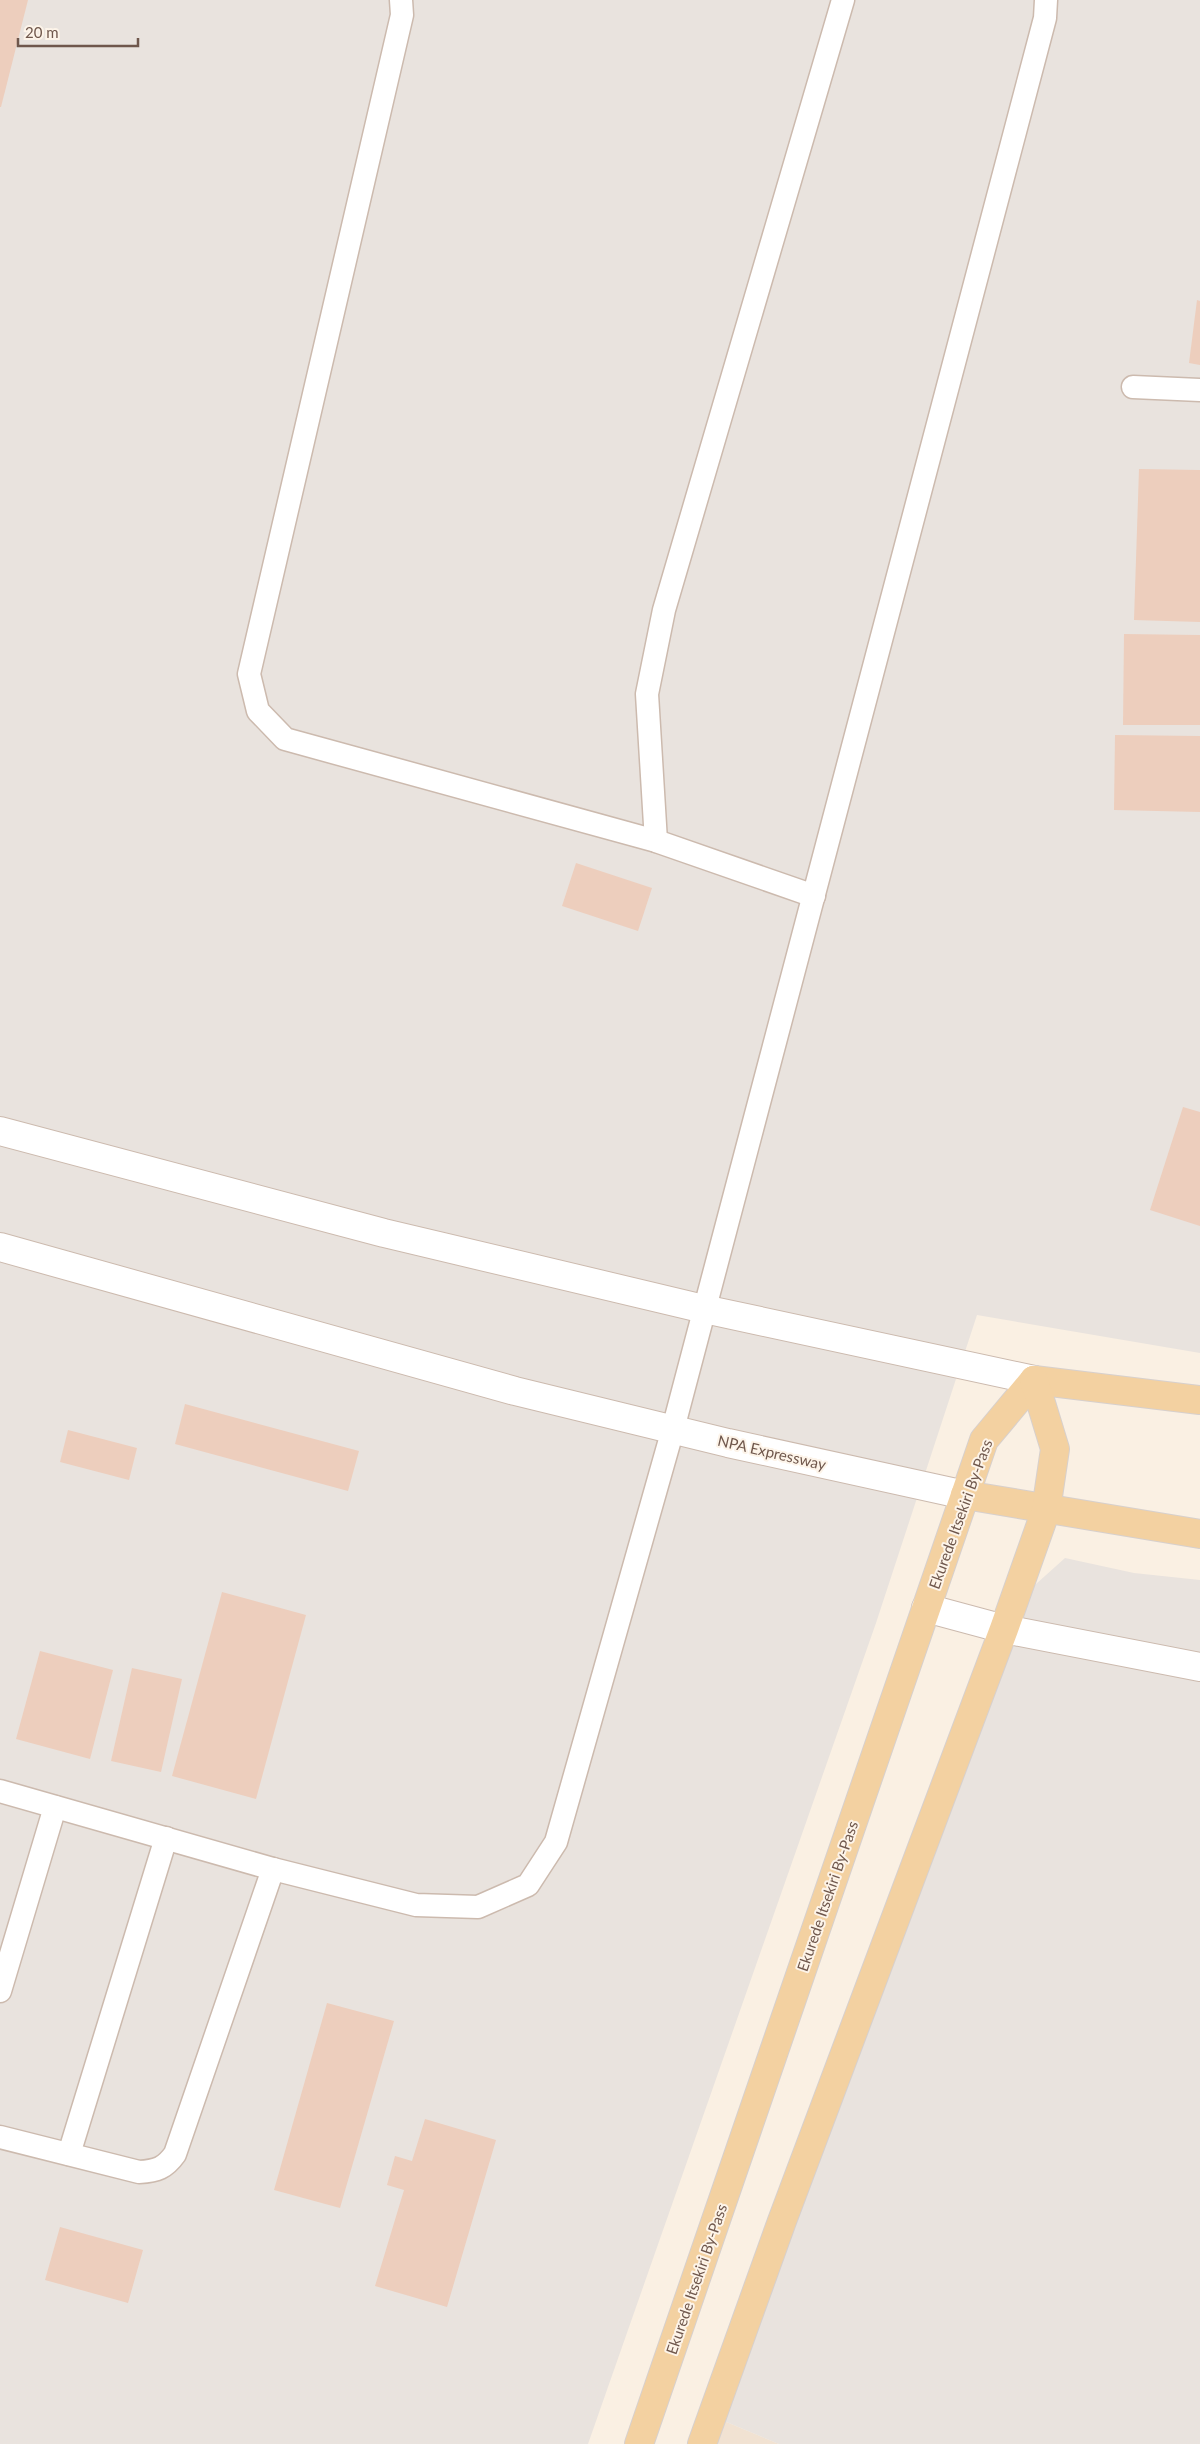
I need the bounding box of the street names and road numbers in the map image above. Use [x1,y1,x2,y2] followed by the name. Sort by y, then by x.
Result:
[716,1431,828,1473] street label: NPA Expressway
[925,1437,995,1591] street label: Ekurede Itsekiri By-Pass
[793,1818,861,1974] street label: Ekurede Itsekiri By-Pass
[662,2201,730,2357] street label: Ekurede Itsekiri By-Pass

